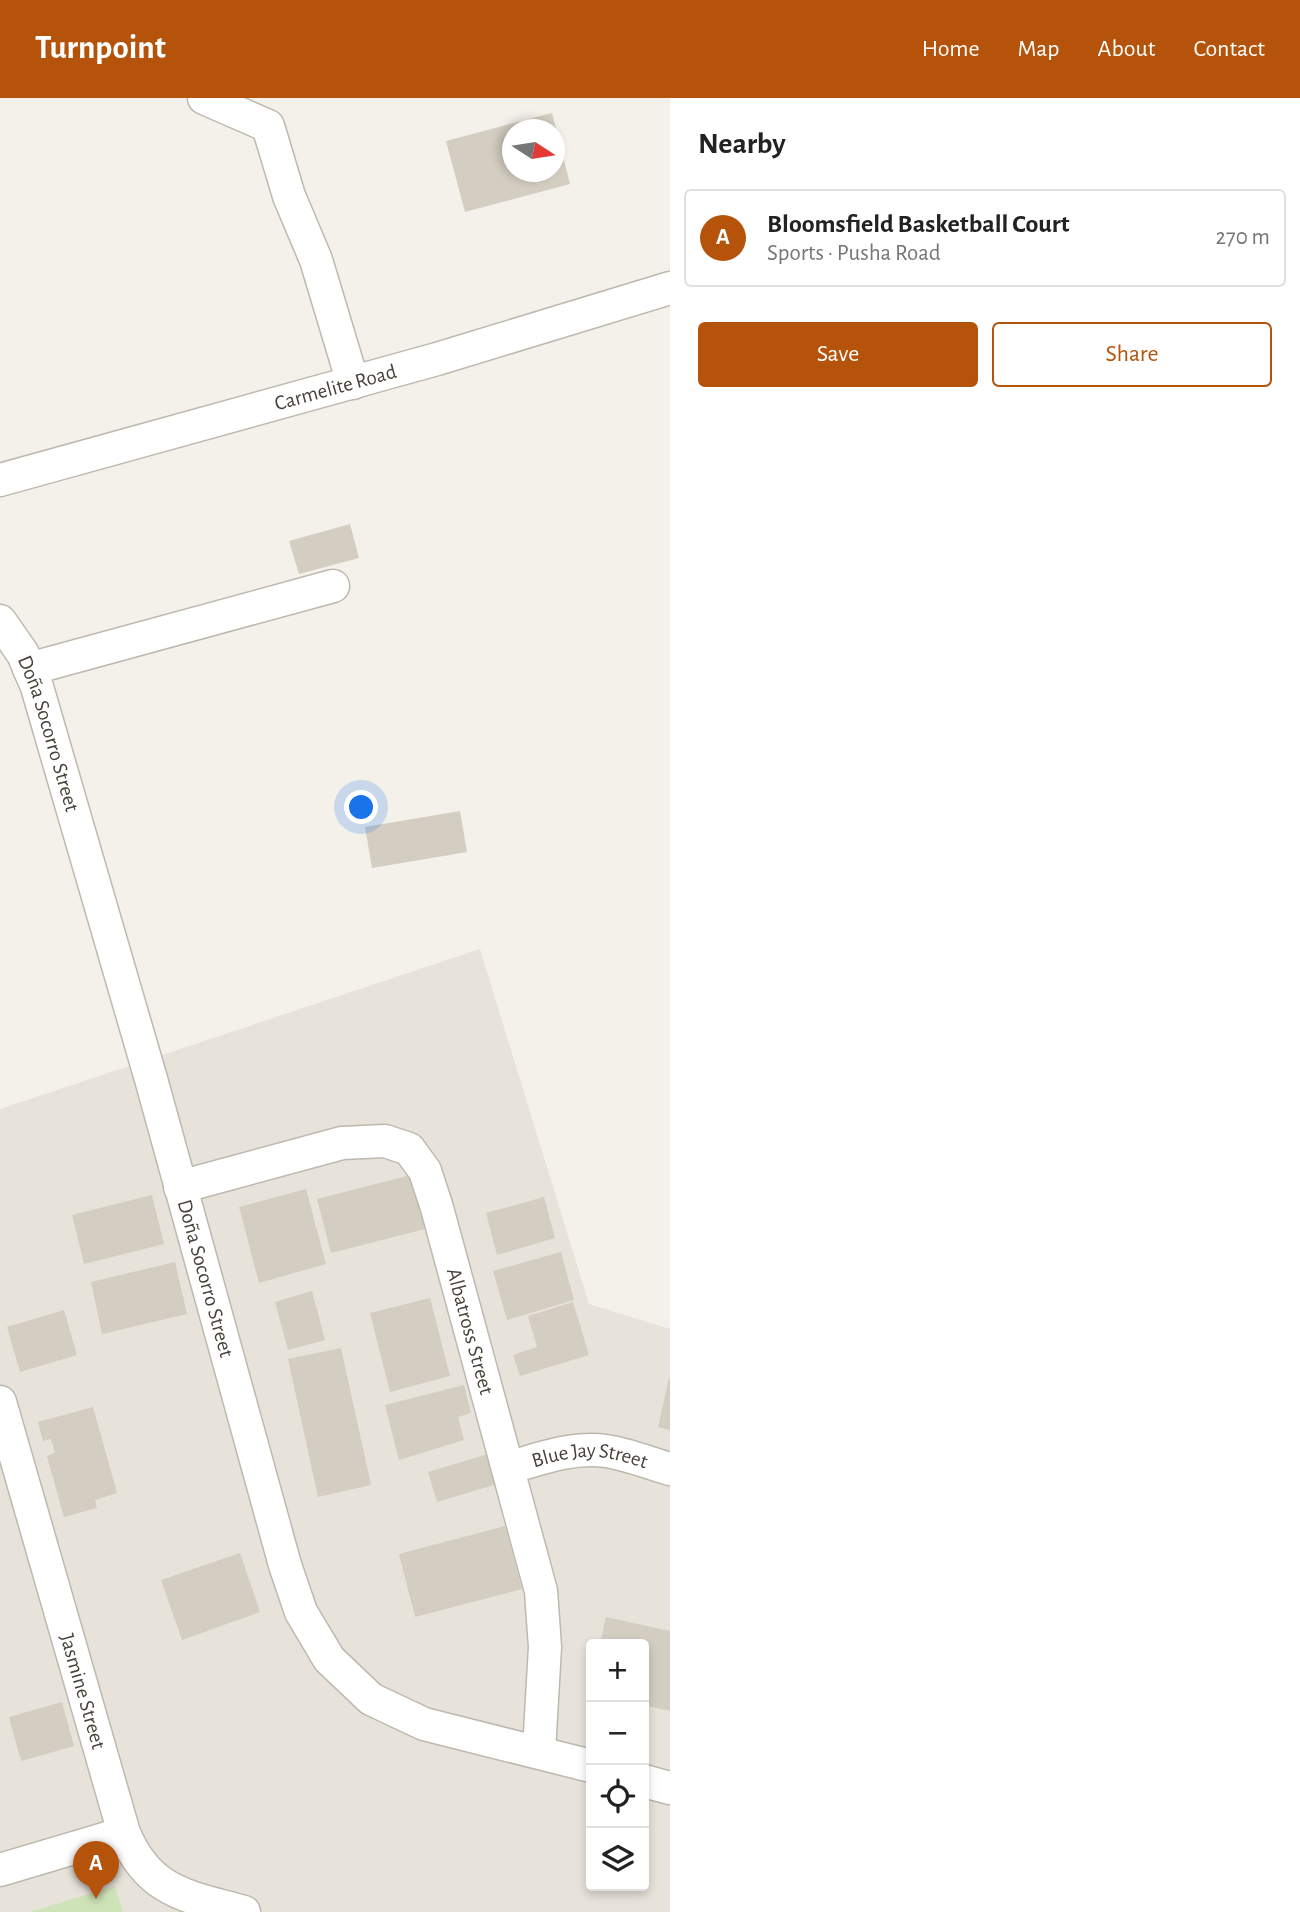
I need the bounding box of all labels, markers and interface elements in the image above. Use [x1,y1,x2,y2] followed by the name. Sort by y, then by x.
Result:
[35,32,166,65] text: Turnpoint
[922,37,980,61] text: Home
[1018,37,1060,61] text: Map
[1098,37,1155,61] text: About
[1193,37,1265,61] text: Contact
[502,119,565,182] north arrow
[698,129,786,159] text: Nearby
[767,211,1070,237] text: Bloomsfield Basketball Court
[716,226,730,249] text: A
[1216,226,1270,249] text: 270 m
[767,242,941,265] text: Sports · Pusha Road
[698,322,978,387] button: Save
[992,322,1272,387] button: Share
[272,360,399,414] street label: Carmelite Road
[14,652,83,814] street label: Doña Socorro Street
[344,790,378,824] your location
[174,1197,238,1360] street label: Doña Socorro Street
[443,1266,498,1397] street label: Albatross Street
[529,1439,651,1472] street label: Blue Jay Street
[57,1631,110,1752] street label: Jasmine Street
[586,1639,649,1891] map controls
[586,1639,649,1702] button: +
[586,1702,649,1765] button: −
[586,1765,649,1828] button: locate
[586,1828,649,1891] button: layers
[73,1841,119,1899] pin: A

